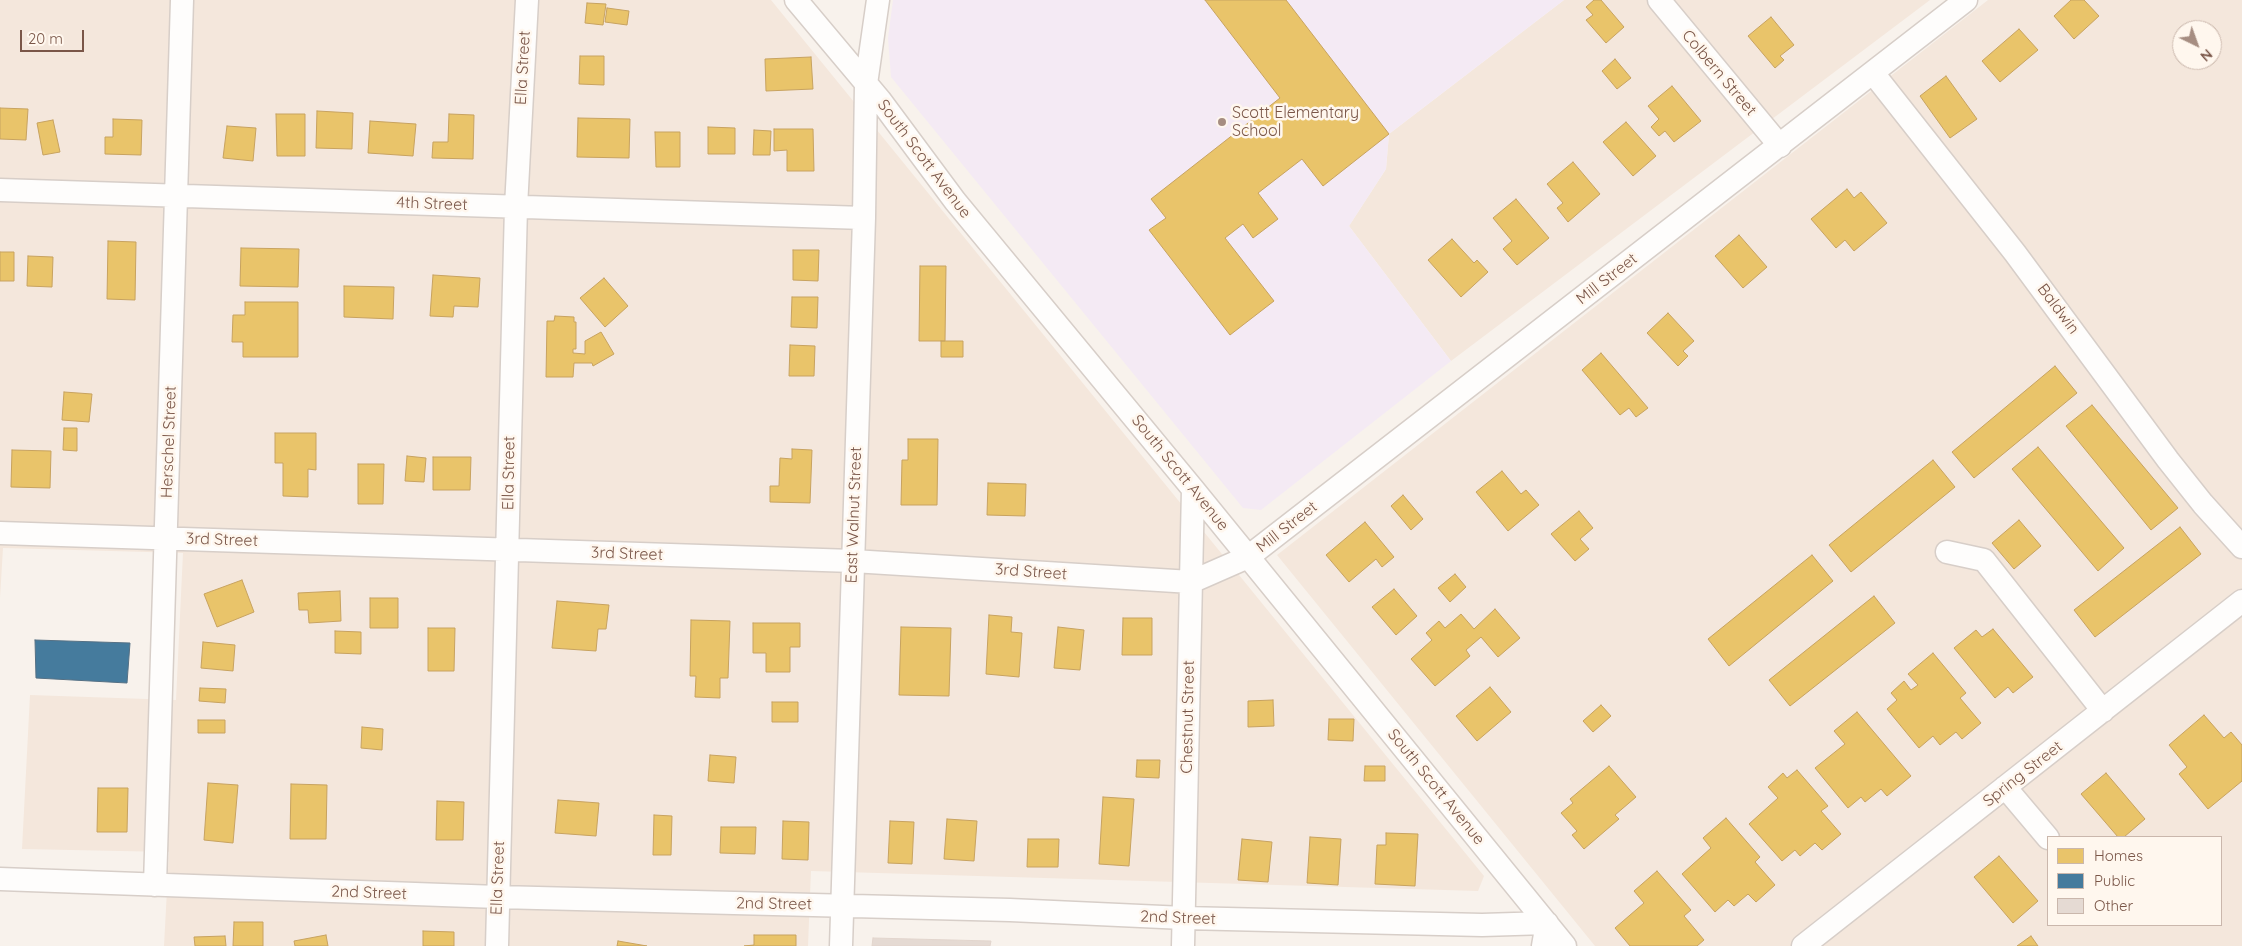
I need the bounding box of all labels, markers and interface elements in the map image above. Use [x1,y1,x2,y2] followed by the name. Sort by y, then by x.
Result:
[22,20,86,52] scale bar
[2172,20,2222,70] north arrow
[1678,26,1760,120] street label: Colbern Street
[28,29,63,48] text: 20 m
[511,30,535,106] street label: Ella Street
[2197,45,2216,66] text: N
[873,96,975,222] street label: South Scott Avenue
[1232,103,1359,141] place label: Scott Elementary School
[1216,116,1228,128] marker: Scott Elementary School
[396,193,468,215] street label: 4th Street
[1573,249,1641,309] street label: Mill Street
[2033,280,2083,338] street label: Baldwin
[157,385,181,499] street label: Herschel Street
[1127,411,1233,535] street label: South Scott Avenue
[499,436,519,510] street label: Ella Street
[842,446,866,584] street label: East Walnut Street
[1253,497,1321,557] street label: Mill Street
[186,529,258,551] street label: 3rd Street
[591,543,663,565] street label: 3rd Street
[994,560,1068,584] street label: 3rd Street
[1177,660,1199,774] street label: Chestnut Street
[1383,725,1489,849] street label: South Scott Avenue
[1979,737,2067,811] street label: Spring Street
[2047,836,2222,926] legend
[487,841,509,915] street label: Ella Street
[2094,846,2143,865] text: Homes
[2094,871,2135,890] text: Public
[331,882,407,904] street label: 2nd Street
[736,894,812,914] street label: 2nd Street
[2094,896,2133,915] text: Other
[1140,907,1216,929] street label: 2nd Street

